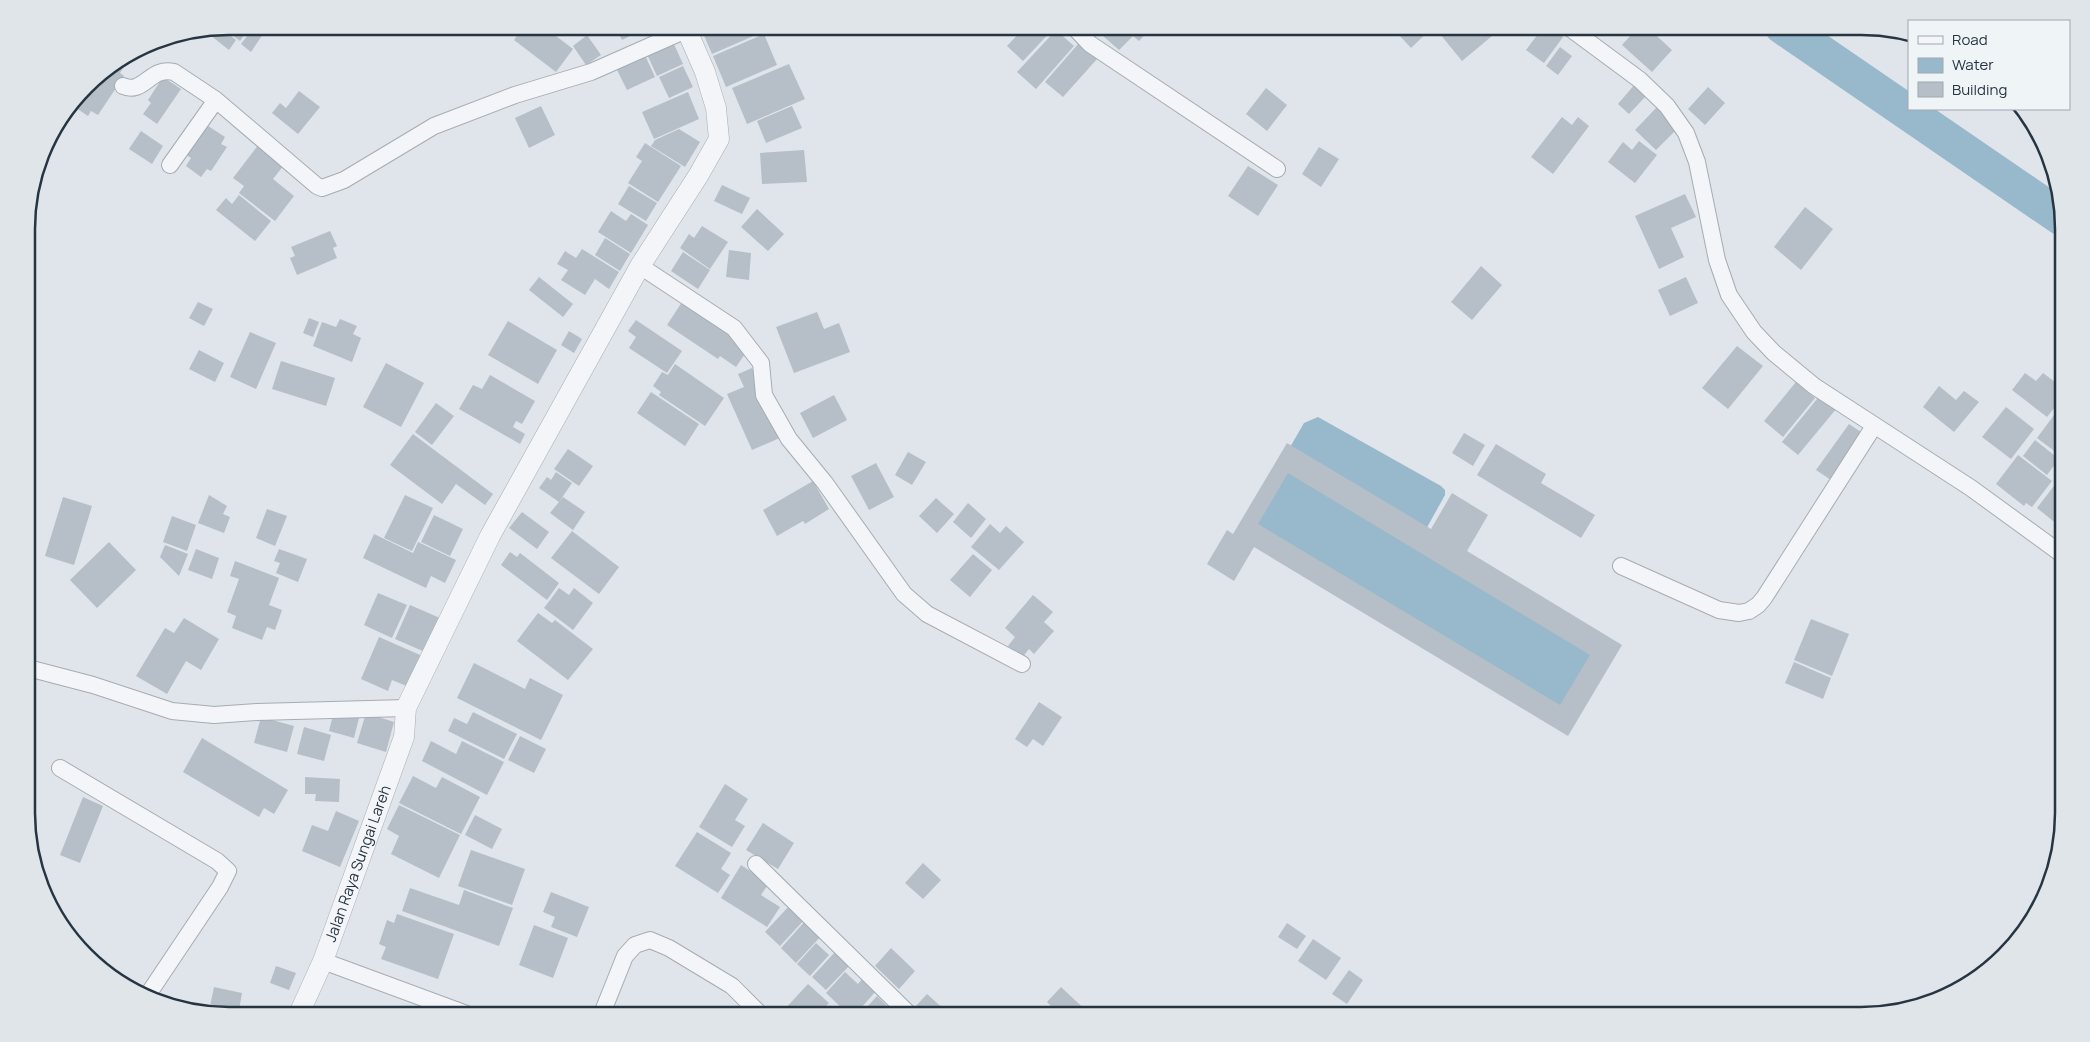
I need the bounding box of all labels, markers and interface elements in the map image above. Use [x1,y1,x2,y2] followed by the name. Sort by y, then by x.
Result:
[1908,20,2070,110] legend
[1952,29,1988,50] text: Road
[1952,54,1994,75] text: Water
[1952,79,2007,100] text: Building
[320,782,396,945] street label: Jalan Raya Sungai Lareh

